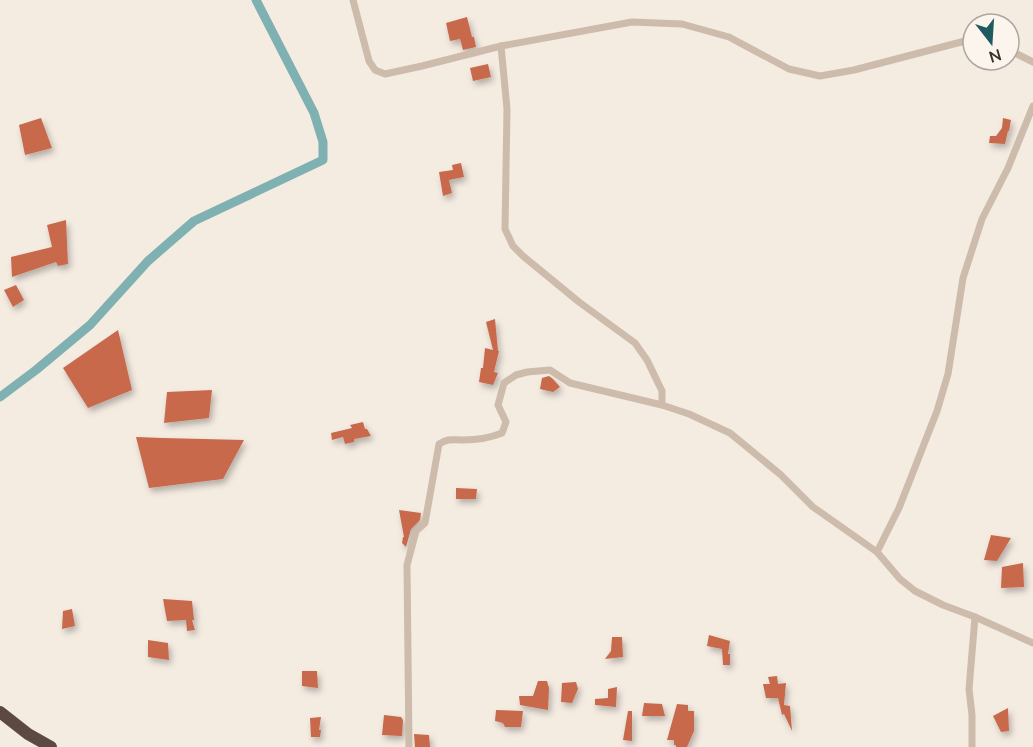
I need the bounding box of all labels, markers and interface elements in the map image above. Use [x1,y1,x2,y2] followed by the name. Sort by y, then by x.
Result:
[961,12,1021,72] north arrow
[986,43,1004,68] text: N

